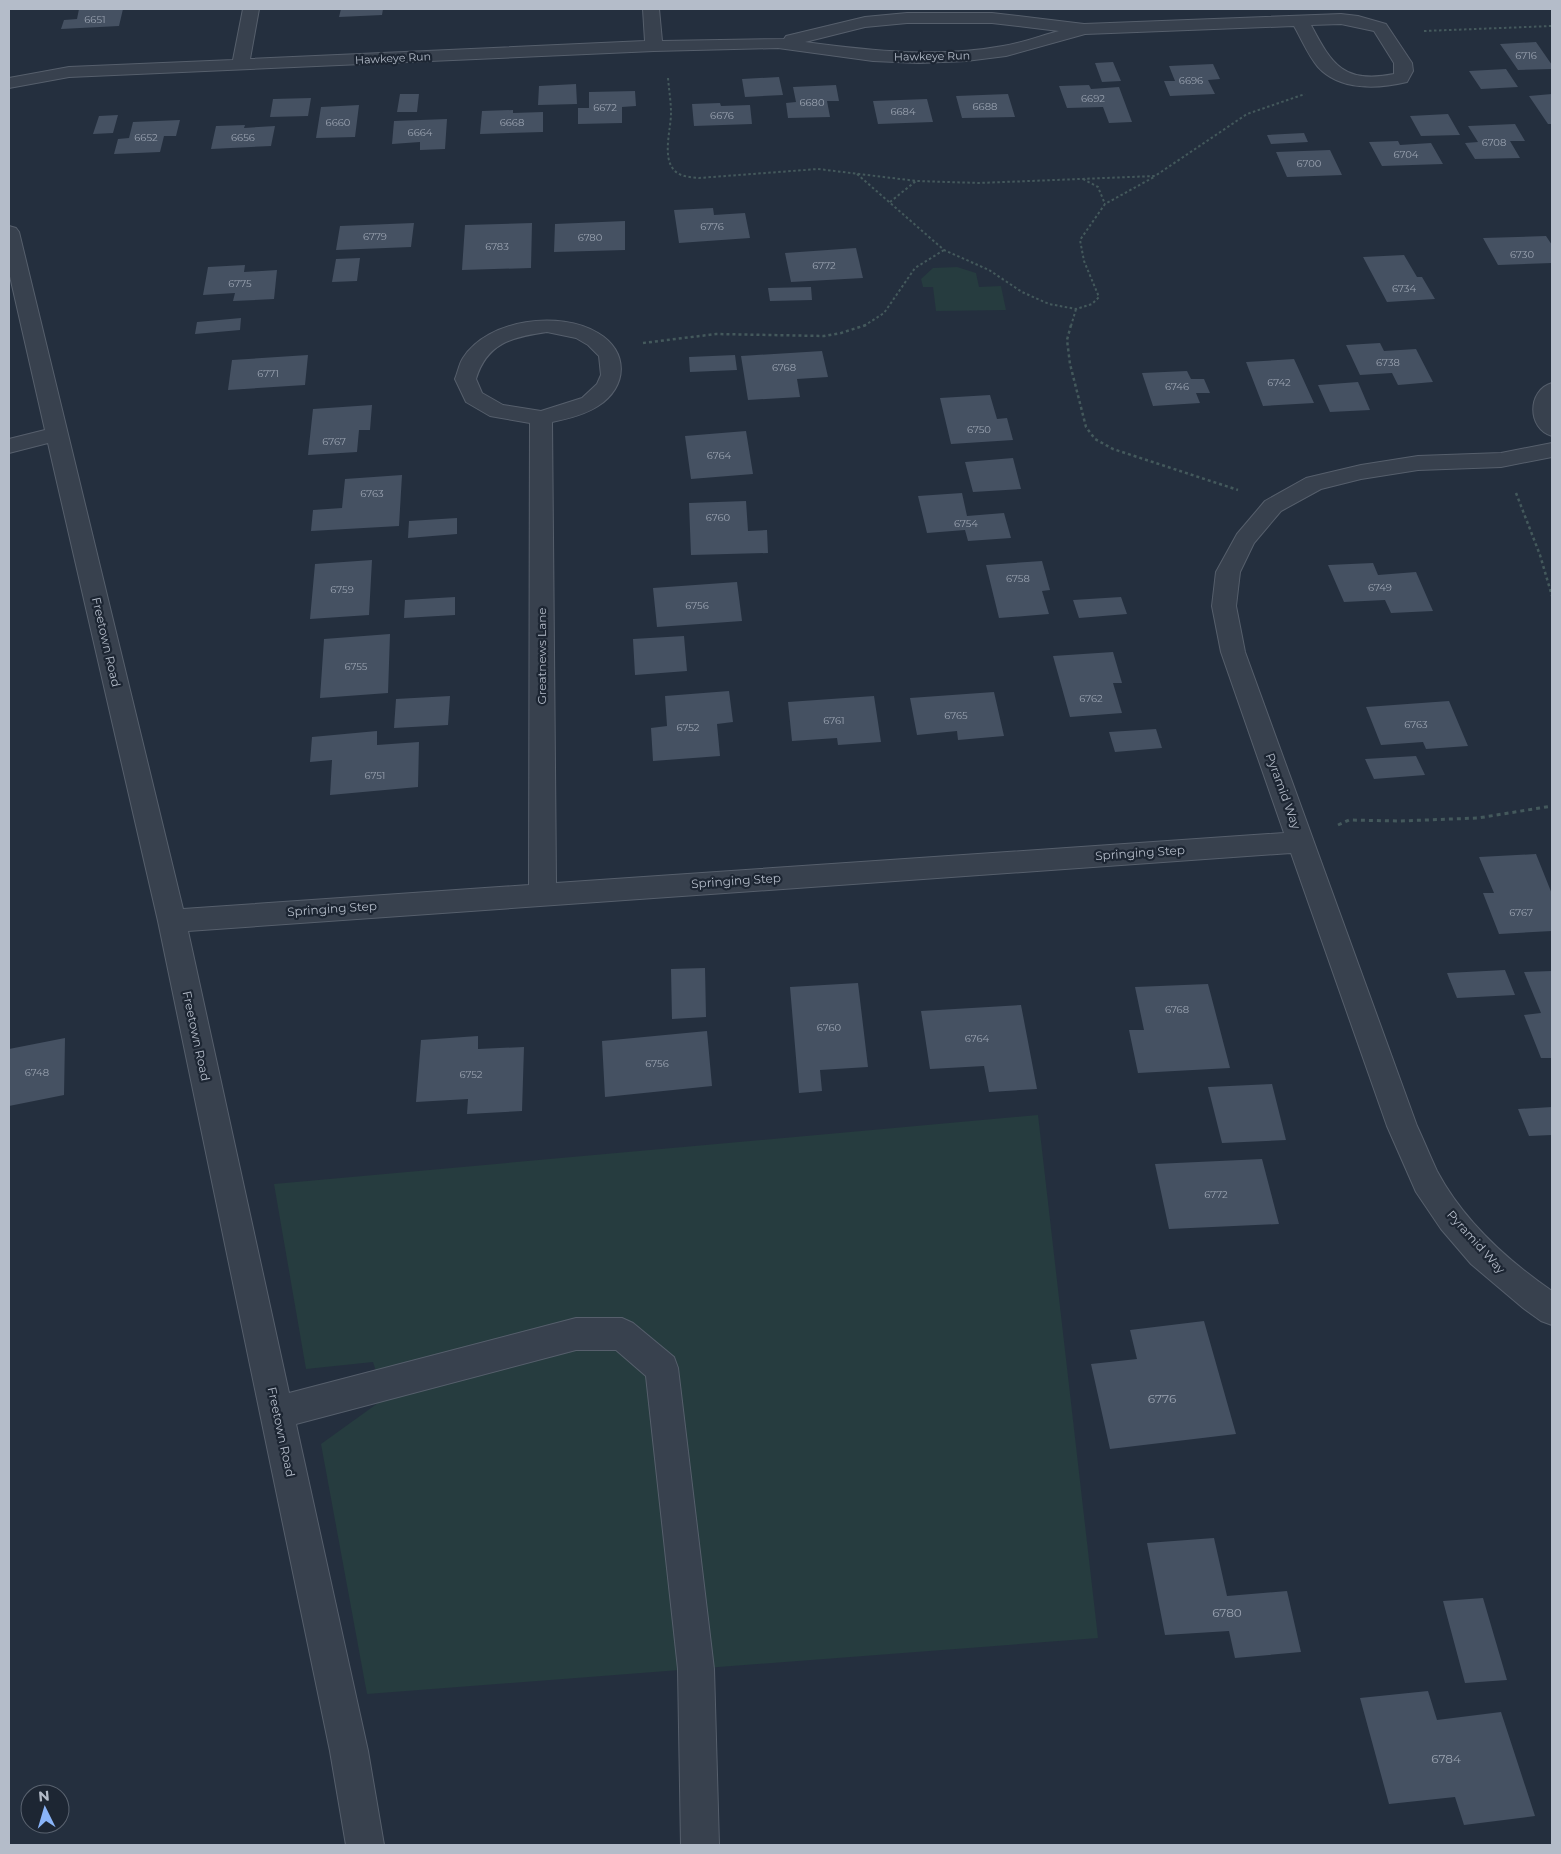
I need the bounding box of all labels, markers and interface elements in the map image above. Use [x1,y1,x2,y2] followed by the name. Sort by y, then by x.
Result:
[84,13,106,26] house number: 6651
[894,48,970,64] street label: Hawkeye Run
[355,49,431,67] street label: Hawkeye Run
[1515,49,1537,62] house number: 6716
[1179,74,1203,87] house number: 6696
[1081,92,1105,105] house number: 6692
[799,96,825,109] house number: 6680
[973,100,997,113] house number: 6688
[593,101,617,114] house number: 6672
[890,105,916,118] house number: 6684
[710,109,734,122] house number: 6676
[326,116,351,129] house number: 6660
[500,116,524,129] house number: 6668
[408,126,433,139] house number: 6664
[134,131,158,144] house number: 6652
[231,131,255,144] house number: 6656
[1482,136,1506,149] house number: 6708
[1394,148,1419,161] house number: 6704
[1297,157,1322,170] house number: 6700
[700,220,724,233] house number: 6776
[363,230,387,243] house number: 6779
[578,231,603,244] house number: 6780
[485,240,509,253] house number: 6783
[1510,248,1534,261] house number: 6730
[812,259,836,272] house number: 6772
[228,277,252,290] house number: 6775
[1392,282,1416,295] house number: 6734
[1376,356,1400,369] house number: 6738
[772,361,796,374] house number: 6768
[257,367,279,380] house number: 6771
[1267,376,1291,389] house number: 6742
[1165,380,1189,393] house number: 6746
[967,423,991,436] house number: 6750
[322,435,346,448] house number: 6767
[707,449,732,462] house number: 6764
[360,487,384,500] house number: 6763
[706,511,731,524] house number: 6760
[954,517,978,530] house number: 6754
[1006,572,1030,585] house number: 6758
[1368,581,1392,594] house number: 6749
[330,583,354,596] house number: 6759
[89,595,124,688] street label: Freetown Road
[685,599,709,612] house number: 6756
[534,607,549,705] street label: Greatnews Lane
[345,660,368,673] house number: 6755
[1079,692,1103,705] house number: 6762
[944,709,968,722] house number: 6765
[823,714,845,727] house number: 6761
[1404,718,1428,731] house number: 6763
[676,721,700,734] house number: 6752
[1263,751,1304,831] street label: Pyramid Way
[365,769,385,782] house number: 6751
[1095,842,1185,863] street label: Springing Step
[691,870,781,891] street label: Springing Step
[287,898,377,919] street label: Springing Step
[1509,906,1533,919] house number: 6767
[180,989,213,1082] street label: Freetown Road
[1165,1003,1189,1016] house number: 6768
[817,1021,842,1034] house number: 6760
[965,1032,990,1045] house number: 6764
[645,1057,669,1070] house number: 6756
[25,1066,49,1079] house number: 6748
[459,1068,483,1081] house number: 6752
[1204,1188,1228,1201] house number: 6772
[1444,1207,1509,1277] street label: Pyramid Way
[265,1385,298,1478] street label: Freetown Road
[1148,1391,1176,1406] house number: 6776
[1212,1605,1242,1620] house number: 6780
[1431,1751,1461,1766] house number: 6784
[20,1784,70,1834] north arrow
[37,1787,50,1806] text: N

